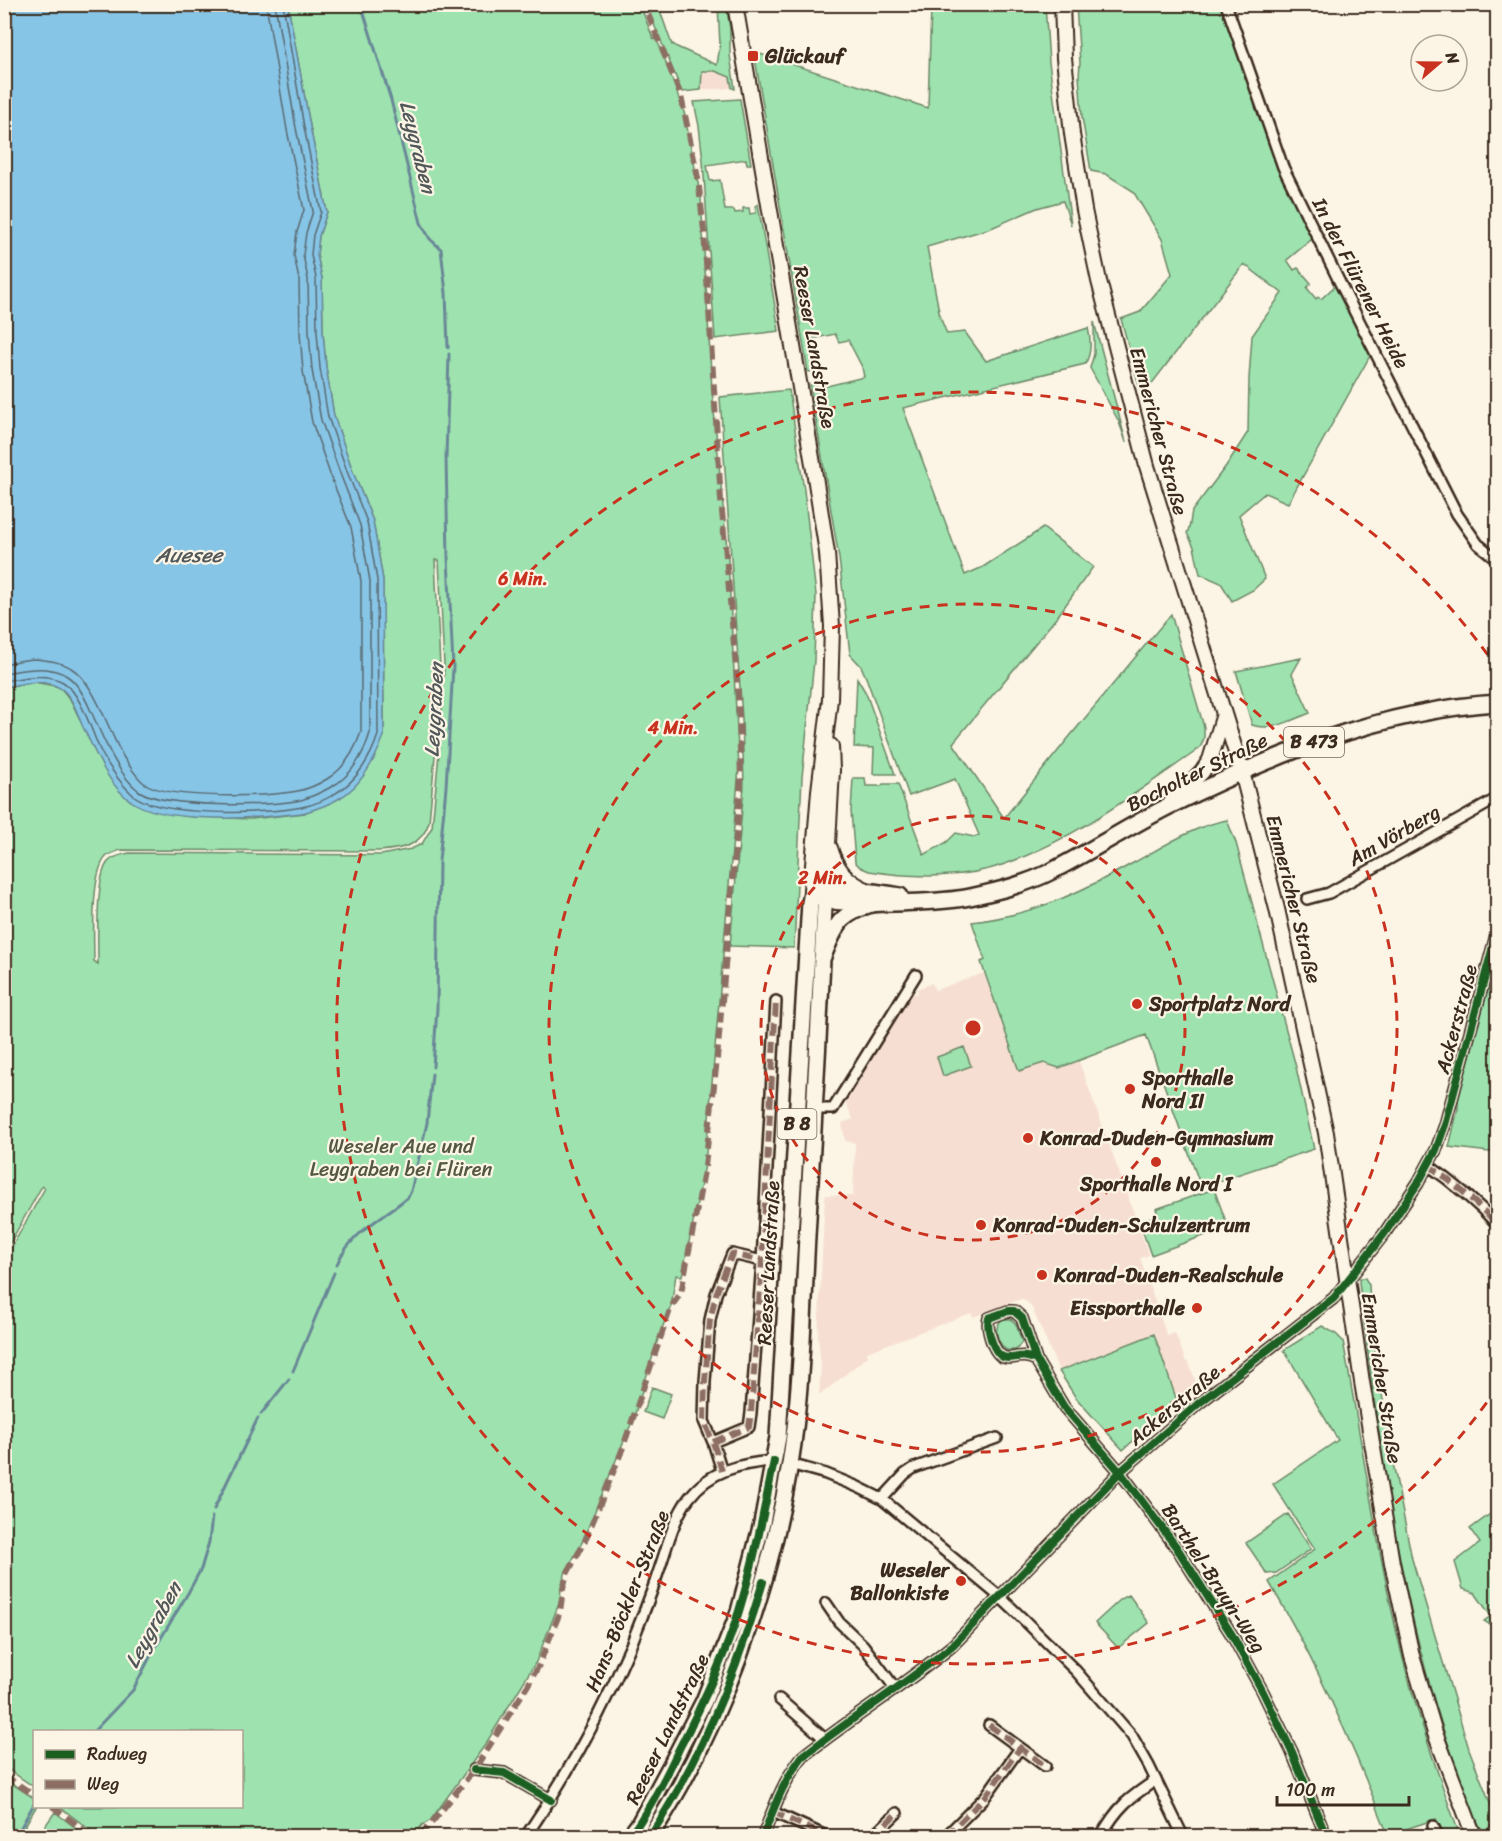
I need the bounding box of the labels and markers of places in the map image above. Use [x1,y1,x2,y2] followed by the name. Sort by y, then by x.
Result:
[764,39,847,74] place label: Glückauf
[746,49,760,63] marker: Glückauf
[1148,987,1293,1022] place label: Sportplatz Nord
[1130,997,1144,1011] marker: Sportplatz Nord
[963,1018,983,1038] centre of rings
[1141,1061,1233,1119] place label: Sporthalle Nord II
[1123,1082,1137,1096] marker: Sporthalle Nord II
[1039,1121,1274,1156] place label: Konrad-Duden-Gymnasium
[1021,1131,1035,1145] marker: Konrad-Duden-Gymnasium
[1149,1155,1163,1169] marker: Sporthalle Nord I
[1079,1167,1234,1202] place label: Sporthalle Nord I
[992,1208,1251,1243] place label: Konrad-Duden-Schulzentrum
[974,1218,988,1232] marker: Konrad-Duden-Schulzentrum
[1053,1258,1284,1293] place label: Konrad-Duden-Realschule
[1035,1268,1049,1282] marker: Konrad-Duden-Realschule
[1070,1291,1186,1326] place label: Eissporthalle
[1190,1301,1204,1315] marker: Eissporthalle
[850,1553,951,1611] place label: Weseler Ballonkiste
[954,1574,968,1588] marker: Weseler Ballonkiste

